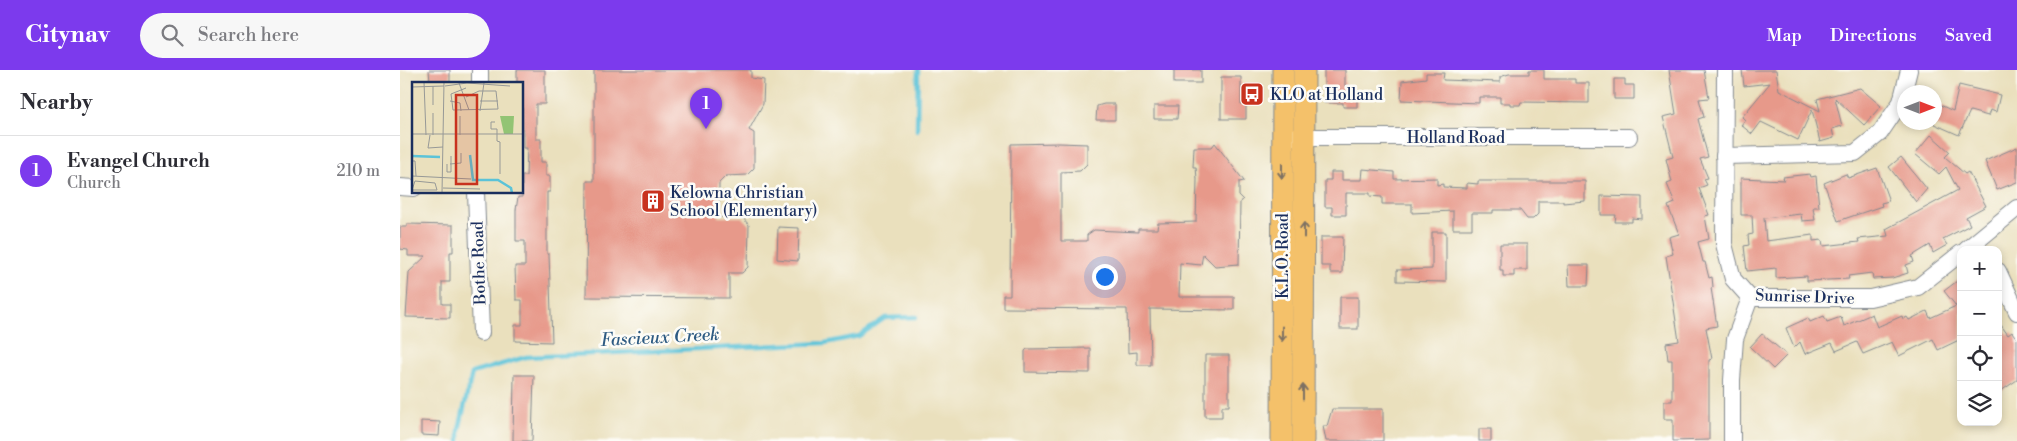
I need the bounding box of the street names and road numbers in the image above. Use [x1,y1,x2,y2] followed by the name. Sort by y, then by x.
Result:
[1407,128,1505,148] street label: Holland Road
[1273,213,1293,299] street label: K.L.O. Road
[468,221,490,306] street label: Bothe Road
[1755,285,1855,309] street label: Sunrise Drive

